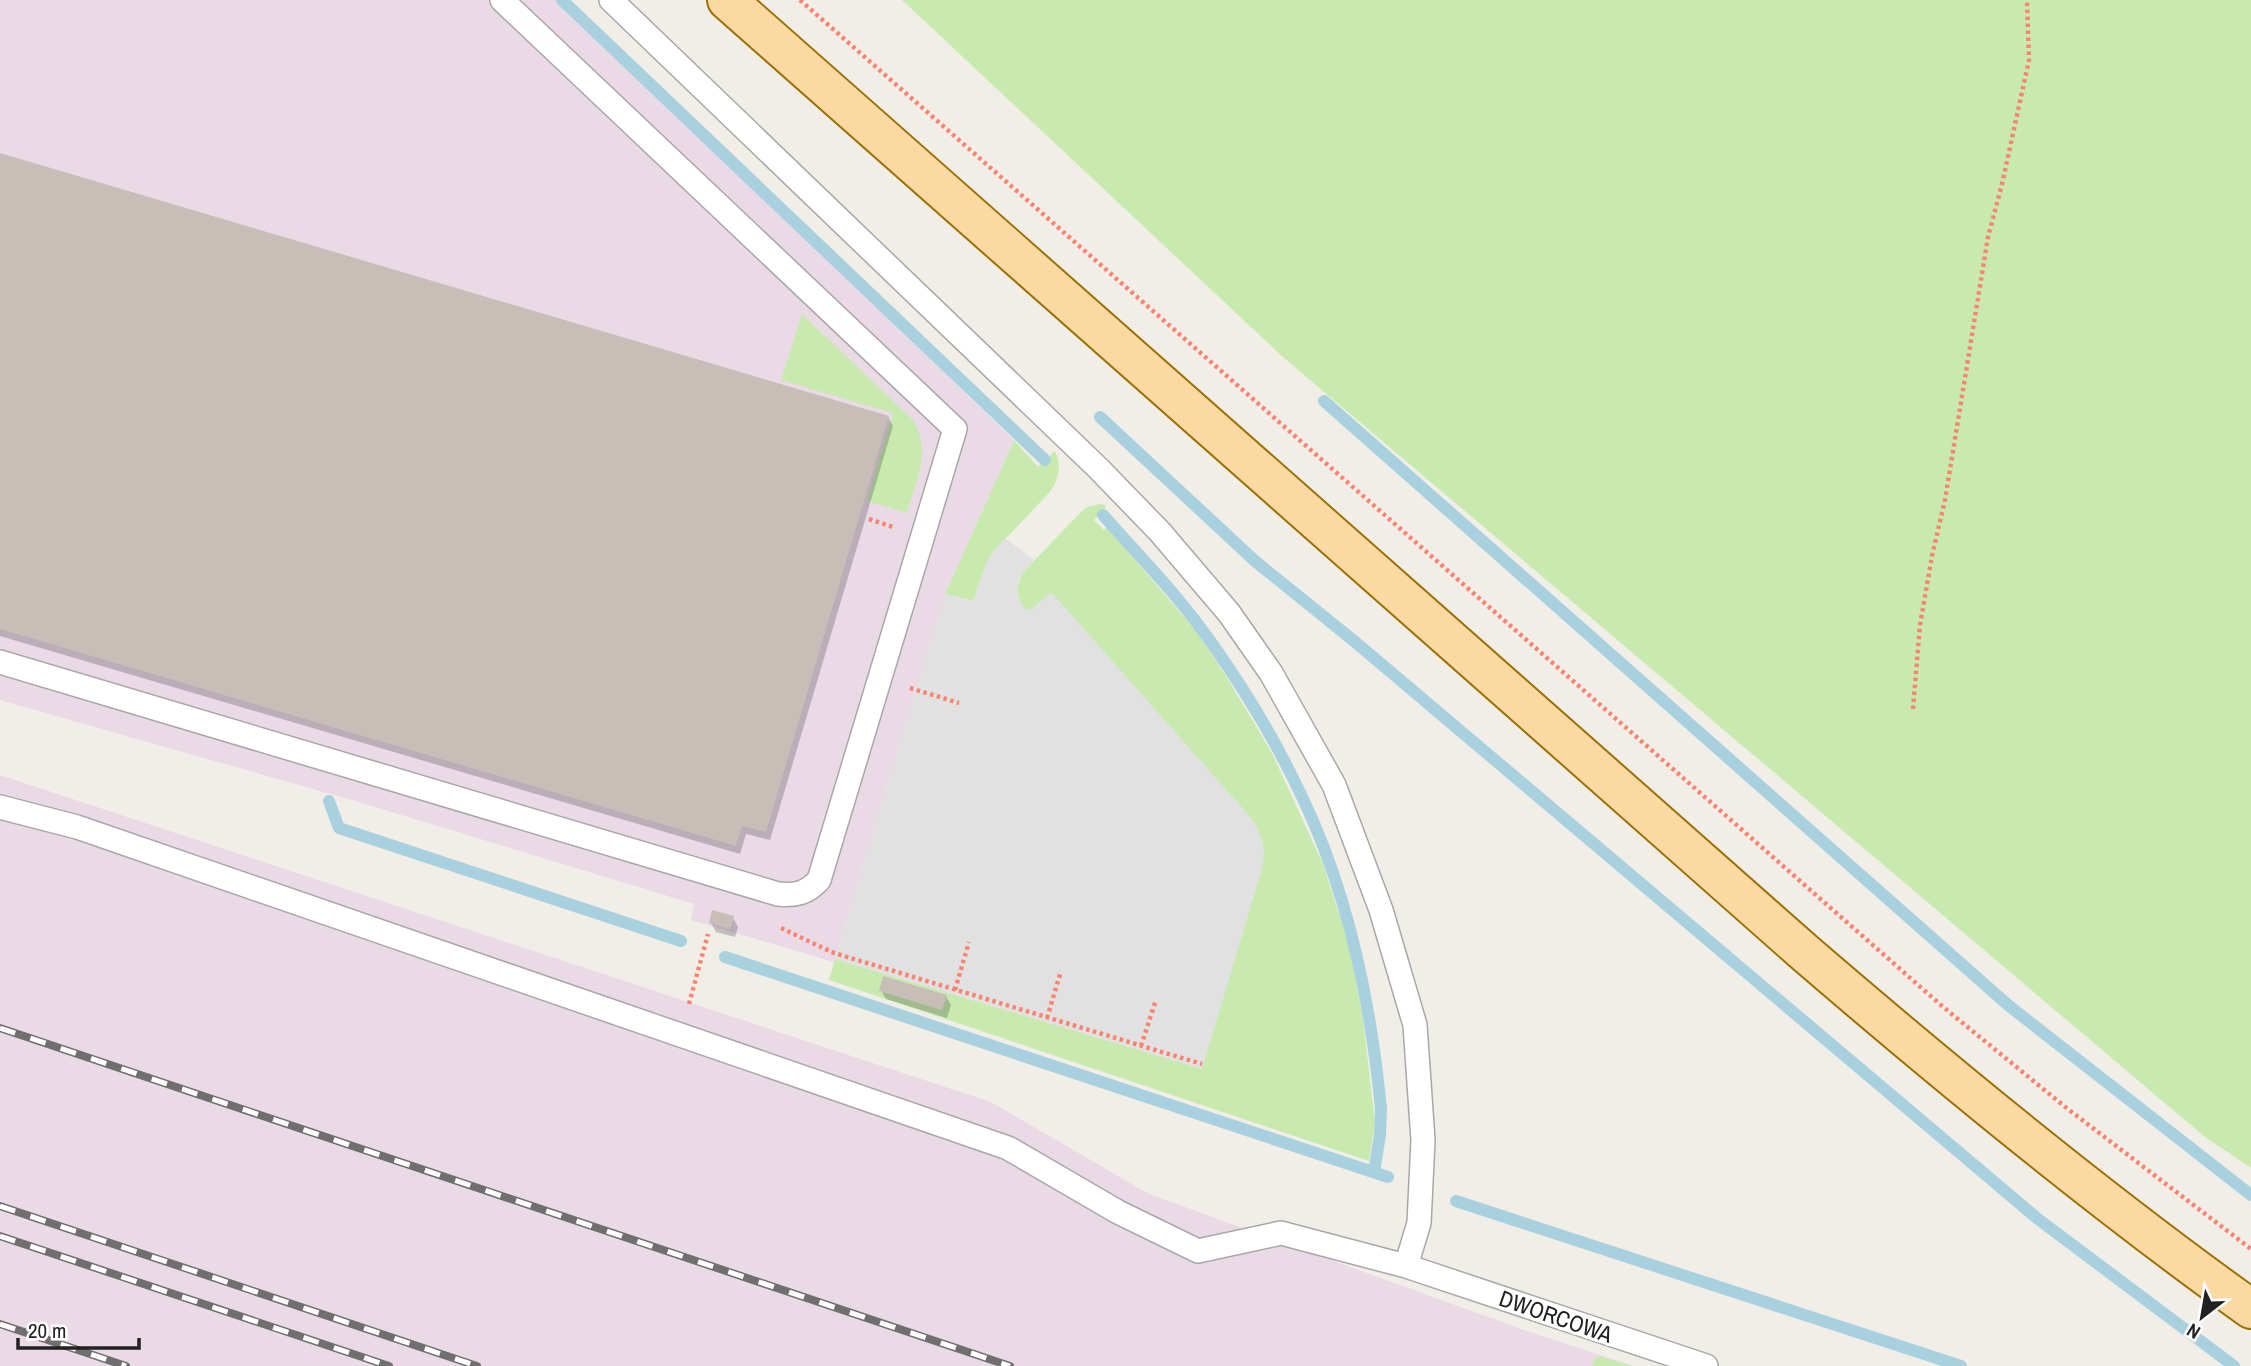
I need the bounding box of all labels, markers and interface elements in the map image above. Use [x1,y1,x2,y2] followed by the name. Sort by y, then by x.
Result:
[1495,1282,1617,1350] street label: DWORCOWA
[2167,1282,2237,1352] north arrow
[18,1306,138,1350] scale bar
[28,1316,66,1345] text: 20 m
[2182,1318,2205,1346] text: N

